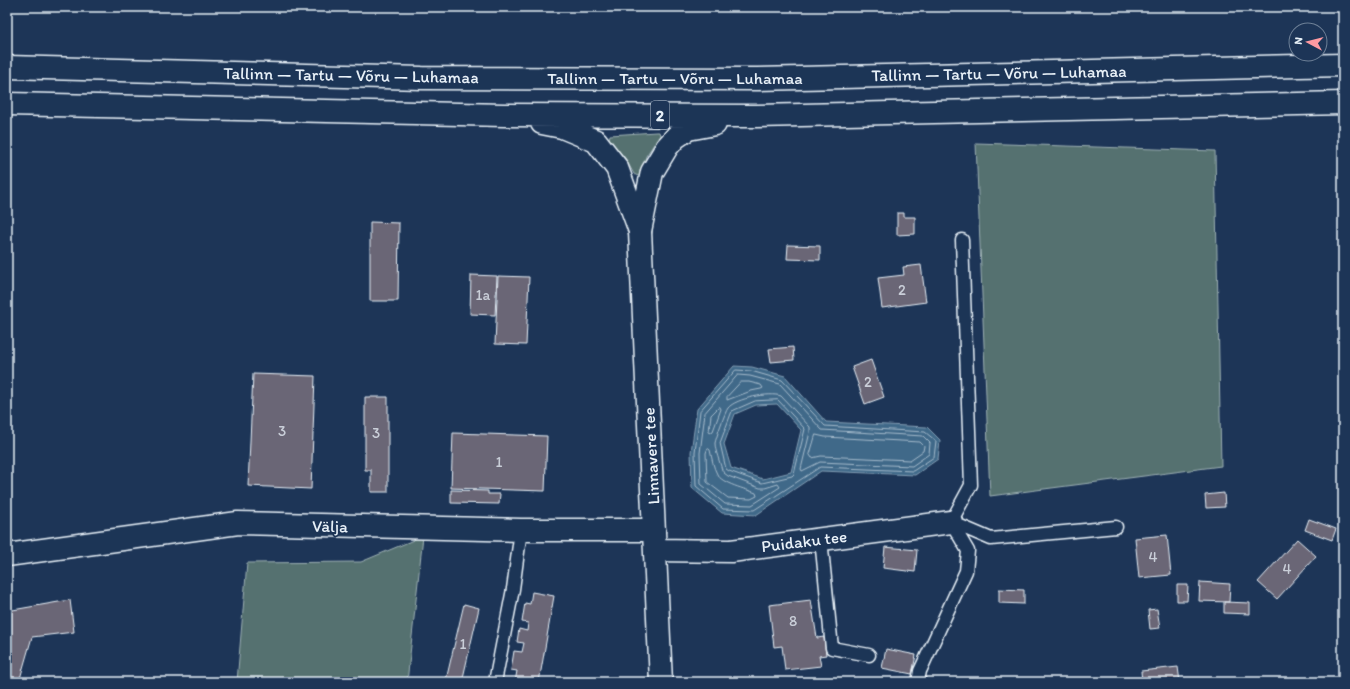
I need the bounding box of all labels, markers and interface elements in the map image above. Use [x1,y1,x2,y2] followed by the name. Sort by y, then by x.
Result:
[1288,22,1328,62] north arrow
[1292,36,1305,45] text: N
[871,61,1127,85] street label: Tallinn — Tartu — Võru — Luhamaa
[223,63,479,87] street label: Tallinn — Tartu — Võru — Luhamaa
[547,68,803,88] street label: Tallinn — Tartu — Võru — Luhamaa
[651,101,669,129] road number: 2
[898,281,906,299] house number: 2
[476,286,491,304] house number: 1a
[864,373,872,391] house number: 2
[638,407,664,505] street label: Linnavere tee
[278,422,286,440] house number: 3
[372,424,380,442] house number: 3
[496,453,503,471] house number: 1
[312,516,348,536] street label: Välja
[760,526,848,556] street label: Puidaku tee
[1148,548,1158,566] house number: 4
[1282,560,1292,578] house number: 4
[789,612,797,630] house number: 8
[460,635,467,653] house number: 1

